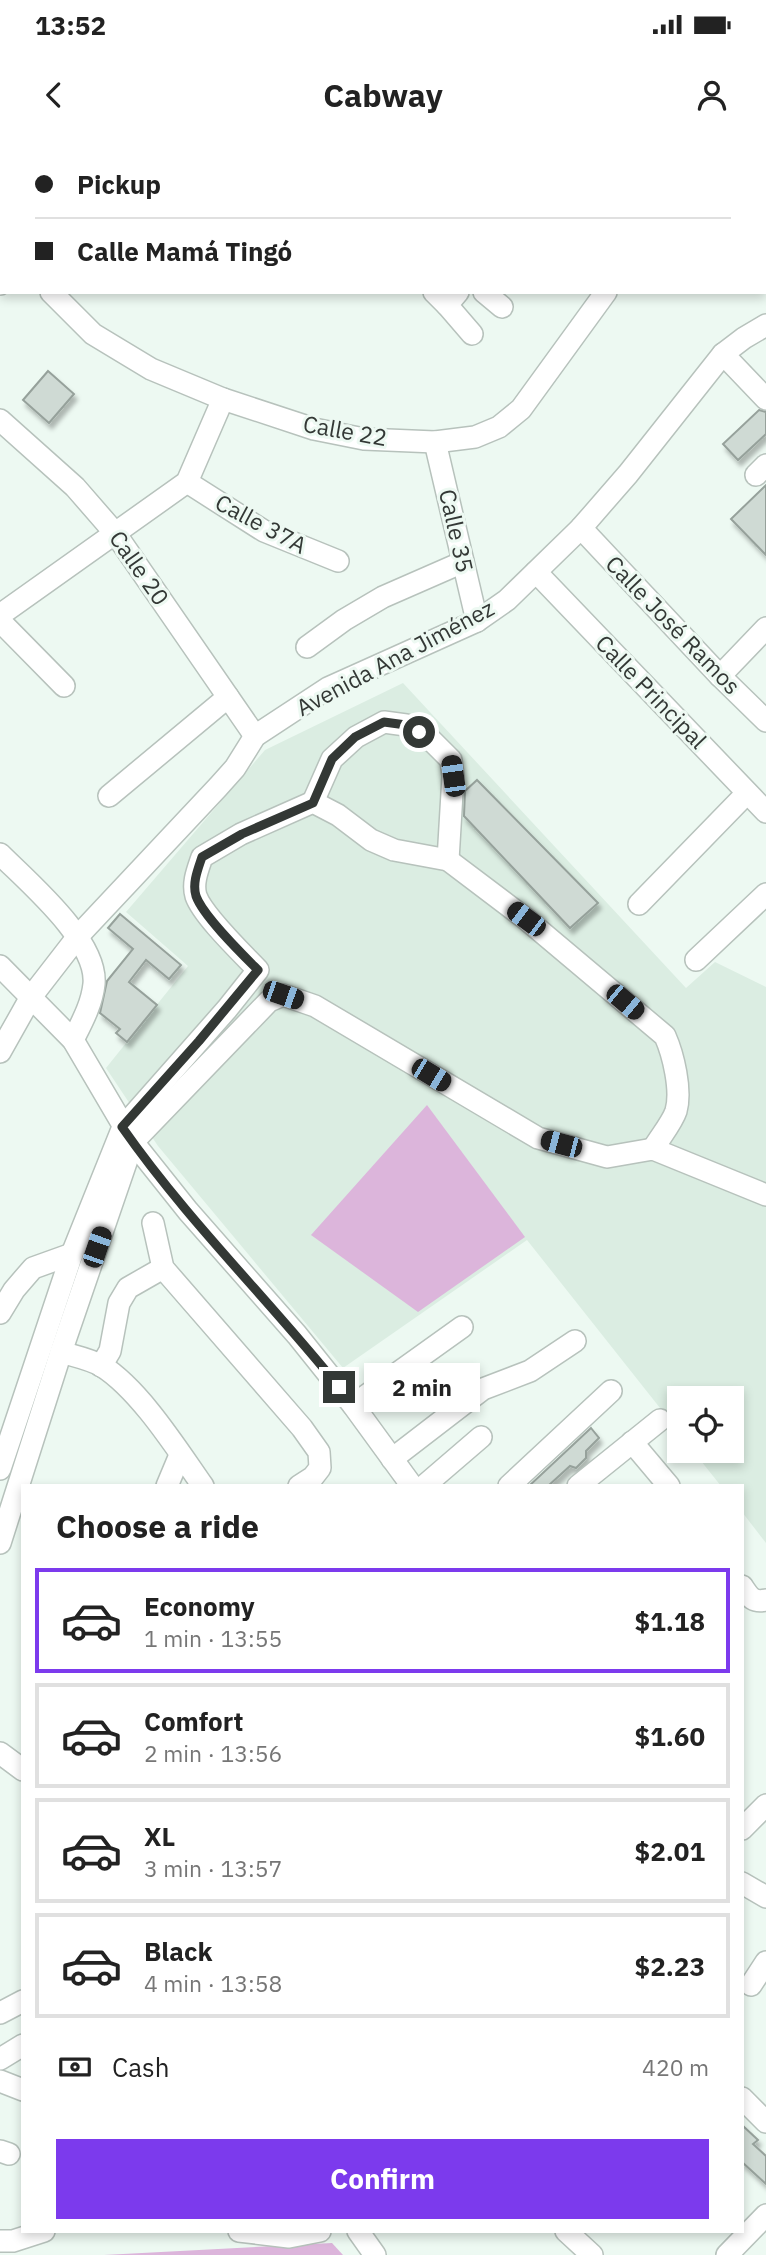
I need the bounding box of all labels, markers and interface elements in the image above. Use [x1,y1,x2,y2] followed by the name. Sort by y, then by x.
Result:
[35,8,106,42] text: 13:52
[323,74,443,116] text: Cabway
[35,76,73,114] icon: back
[693,76,731,114] icon: person
[77,167,161,201] text: Pickup
[77,234,292,268] text: Calle Mamá Tingó
[301,408,389,452] street label: Calle 22
[433,486,481,575] street label: Calle 35
[211,487,313,560] street label: Calle 37A
[103,524,176,611] street label: Calle 20
[600,548,748,700] street label: Calle José Ramos
[290,592,499,722] street label: Avenida Ana Jiménez
[590,628,714,755] street label: Calle Principal
[403,716,435,748] route start
[440,754,467,798] car
[503,898,550,940] car
[260,978,307,1012] car
[603,980,648,1024] car
[408,1055,455,1095] car
[538,1128,585,1160] car
[81,1224,114,1270] car
[364,1362,479,1412] callout: 2 min
[323,1371,355,1403] route end
[392,1372,452,1402] text: 2 min
[667,1386,744,1463] map controls
[667,1386,744,1463] button: locate
[56,1505,259,1547] text: Choose a ride
[60,1589,123,1652] icon: car
[144,1589,255,1623] text: Economy
[635,1604,705,1638] text: $1.18
[144,1623,282,1653] text: 1 min · 13:55
[60,1704,123,1767] icon: car
[144,1704,243,1738] text: Comfort
[635,1719,705,1753] text: $1.60
[144,1738,282,1768] text: 2 min · 13:56
[60,1819,123,1882] icon: car
[144,1819,175,1853] text: XL
[635,1834,705,1868] text: $2.01
[144,1853,282,1883] text: 3 min · 13:57
[60,1934,123,1997] icon: car
[144,1934,212,1968] text: Black
[635,1949,705,1983] text: $2.23
[144,1968,282,1998] text: 4 min · 13:58
[56,2048,94,2086] icon: cash
[112,2050,169,2084] text: Cash
[642,2052,709,2082] text: 420 m
[56,2139,709,2219] button: Confirm

